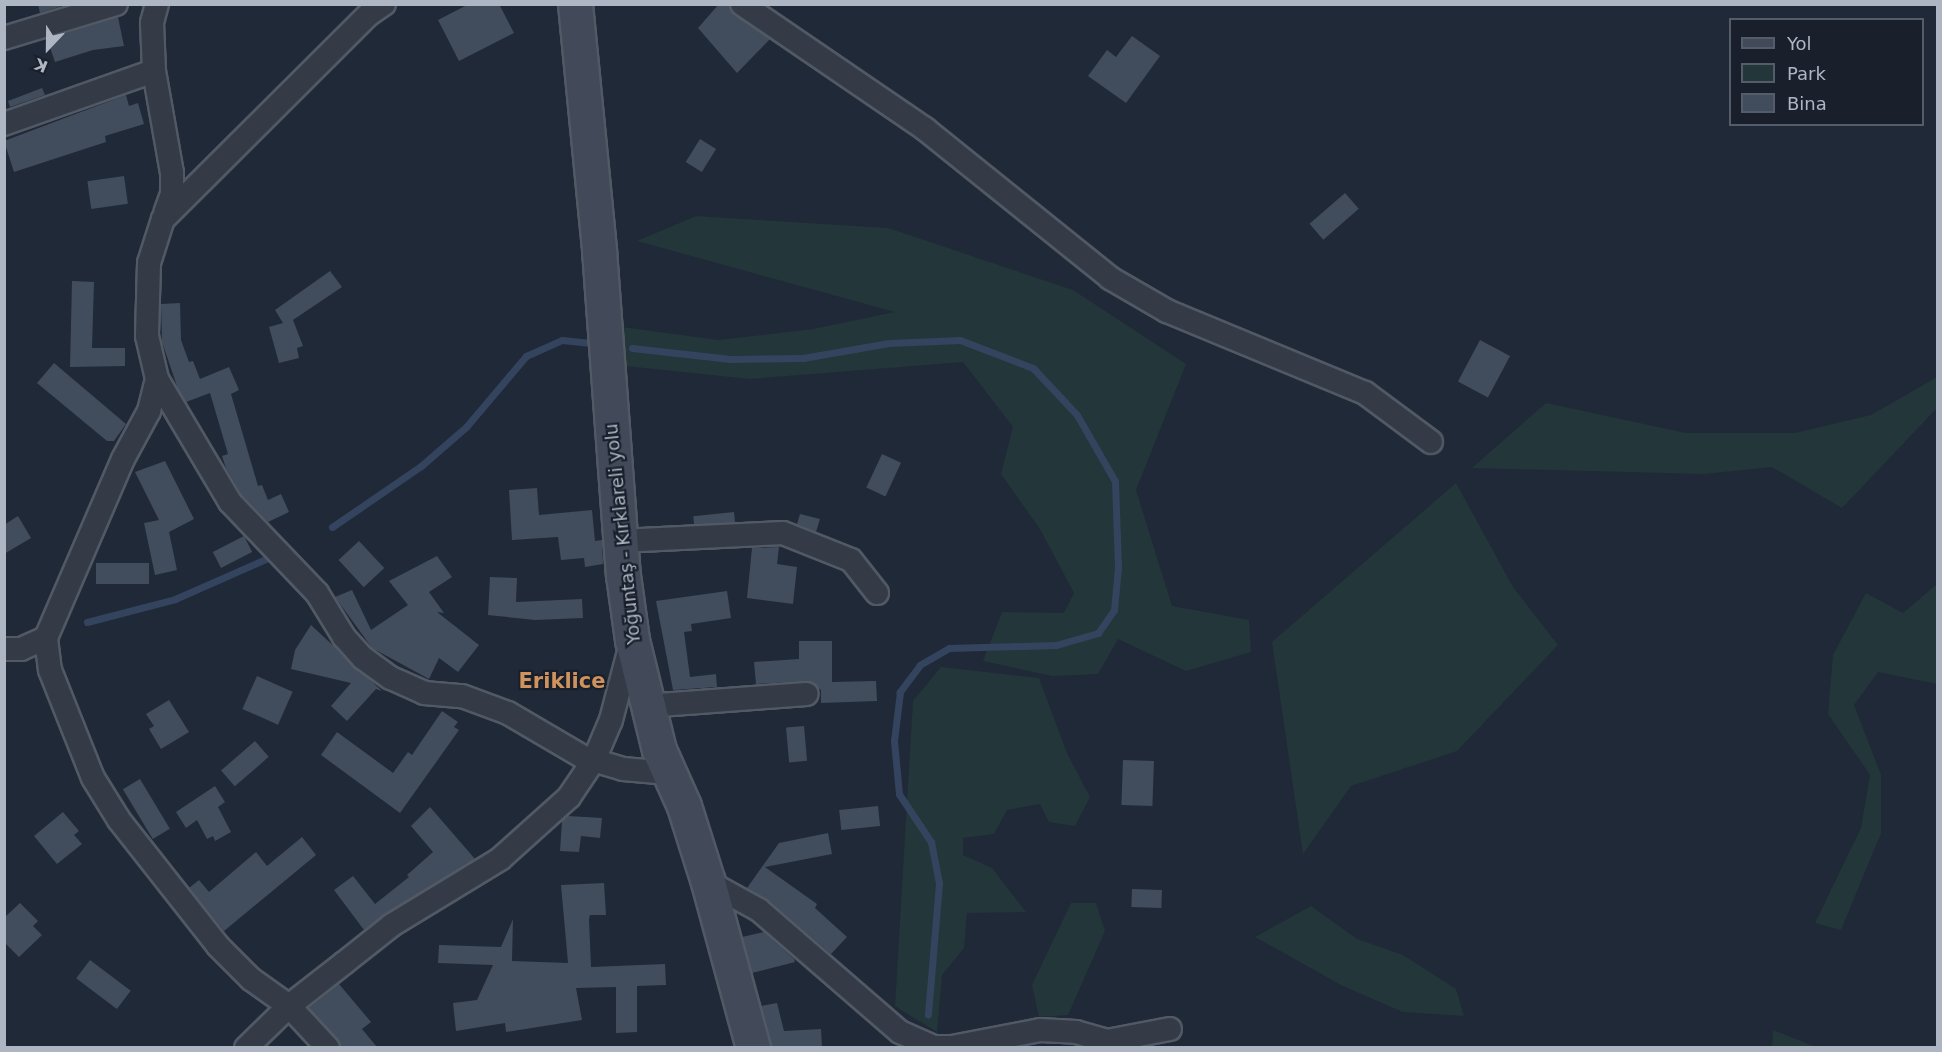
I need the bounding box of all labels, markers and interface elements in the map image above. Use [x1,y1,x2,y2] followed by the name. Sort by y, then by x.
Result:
[18,18,78,78] north arrow
[1729,18,1924,126] legend
[1787,33,1812,54] text: Yol
[32,54,50,76] text: K
[1787,63,1826,84] text: Park
[1787,93,1827,114] text: Bina
[601,423,645,645] street label: Yoğuntaş - Kırklareli yolu
[519,668,605,694] district label: Eriklice

